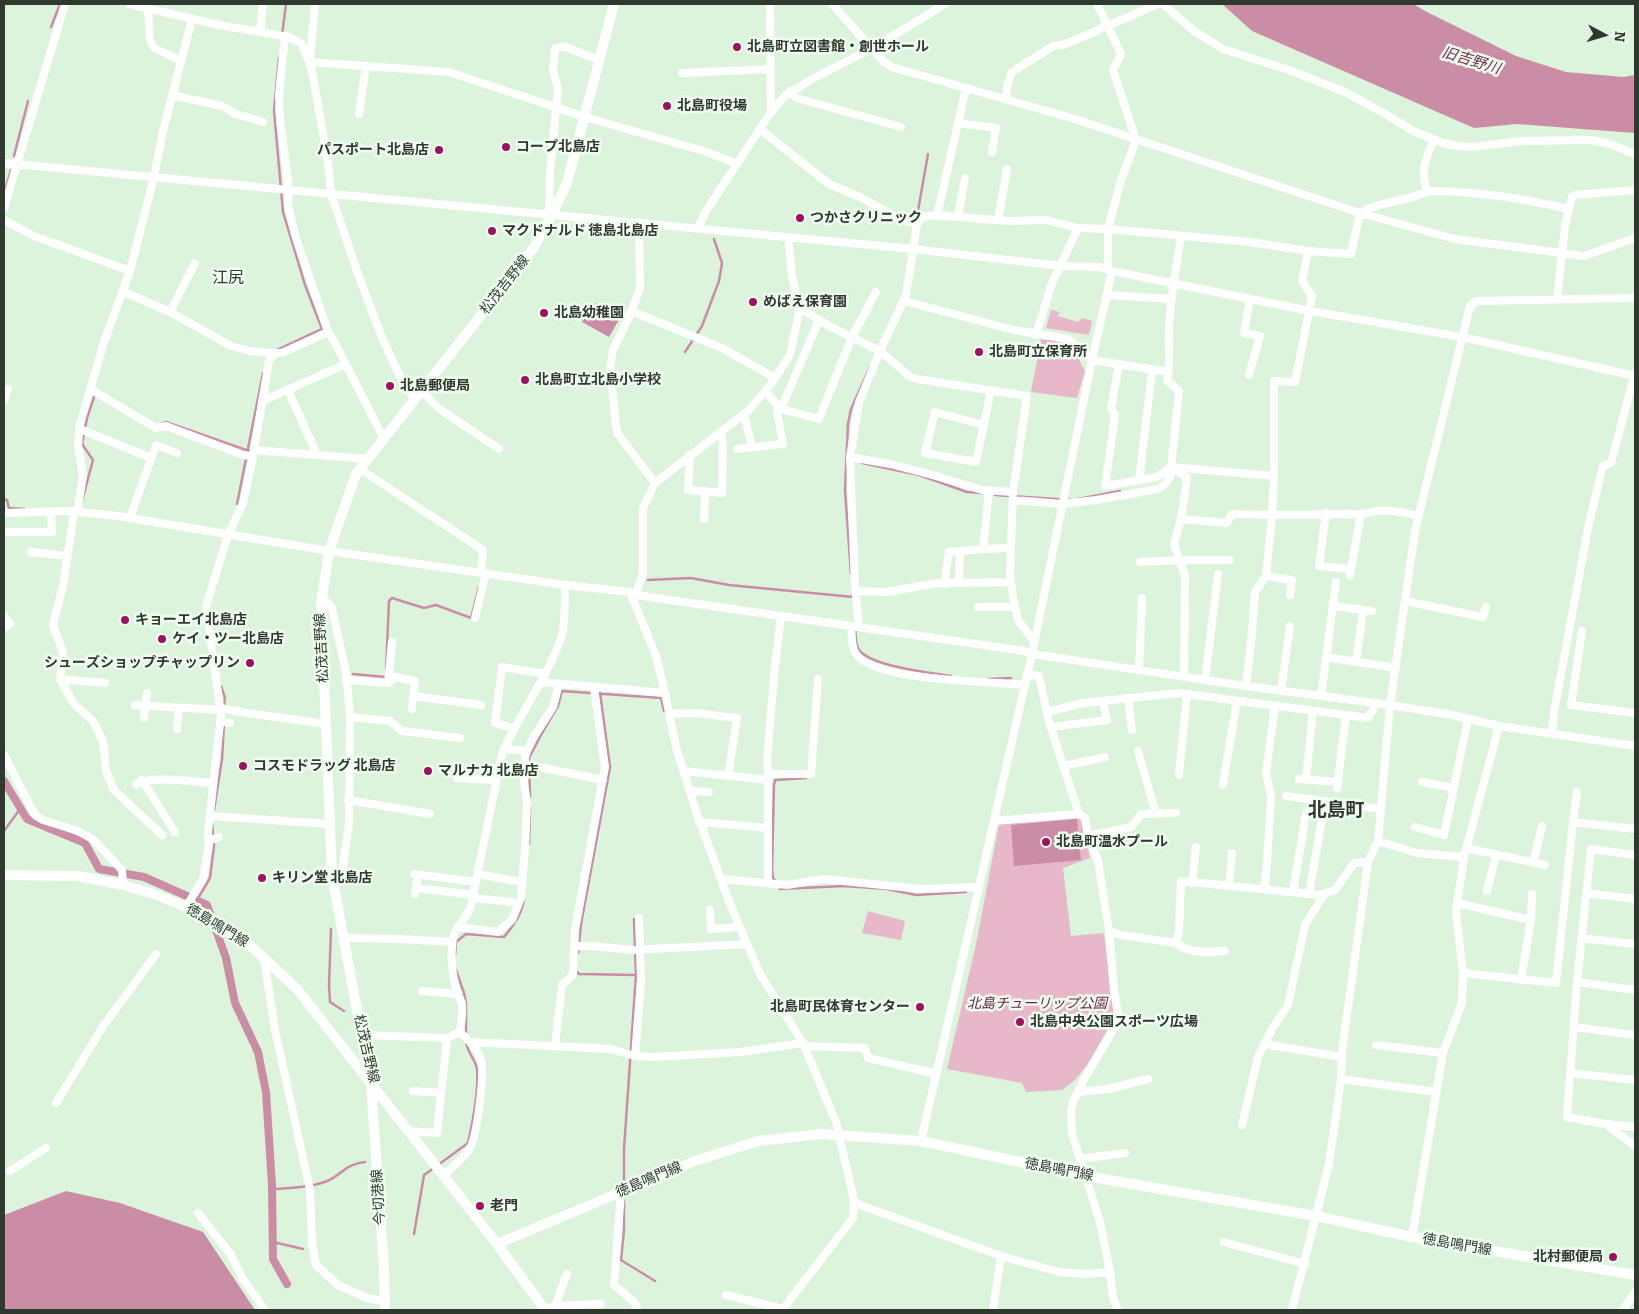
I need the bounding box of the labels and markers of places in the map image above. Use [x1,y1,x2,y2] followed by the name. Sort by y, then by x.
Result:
[747,39,929,55] place label: 北島町立図書館・創世ホール
[731,41,743,53] marker: 北島町立図書館・創世ホール
[677,98,747,114] place label: 北島町役場
[661,100,673,112] marker: 北島町役場
[516,139,600,155] place label: コープ北島店
[500,141,512,153] marker: コープ北島店
[317,142,429,158] place label: パスポート北島店
[433,144,445,156] marker: パスポート北島店
[810,210,922,226] place label: つかさクリニック
[794,212,806,224] marker: つかさクリニック
[502,223,659,239] place label: マクドナルド 徳島北島店
[486,225,498,237] marker: マクドナルド 徳島北島店
[763,294,847,310] place label: めばえ保育園
[747,296,759,308] marker: めばえ保育園
[554,305,624,321] place label: 北島幼稚園
[538,307,550,319] marker: 北島幼稚園
[989,344,1087,360] place label: 北島町立保育所
[973,346,985,358] marker: 北島町立保育所
[535,372,661,388] place label: 北島町立北島小学校
[519,374,531,386] marker: 北島町立北島小学校
[400,378,470,394] place label: 北島郵便局
[384,380,396,392] marker: 北島郵便局
[135,612,247,628] place label: キョーエイ北島店
[119,614,131,626] marker: キョーエイ北島店
[172,631,284,647] place label: ケイ・ツー北島店
[156,633,168,645] marker: ケイ・ツー北島店
[44,655,240,671] place label: シューズショップチャップリン
[244,657,256,669] marker: シューズショップチャップリン
[253,758,396,774] place label: コスモドラッグ 北島店
[237,760,249,772] marker: コスモドラッグ 北島店
[438,763,539,779] place label: マルナカ 北島店
[422,765,434,777] marker: マルナカ 北島店
[1056,834,1168,850] place label: 北島町温水プール
[1040,836,1052,848] marker: 北島町温水プール
[272,870,373,886] place label: キリン堂 北島店
[256,872,268,884] marker: キリン堂 北島店
[770,999,910,1015] place label: 北島町民体育センター
[914,1001,926,1013] marker: 北島町民体育センター
[1030,1014,1198,1030] place label: 北島中央公園スポーツ広場
[1014,1016,1026,1028] marker: 北島中央公園スポーツ広場
[490,1198,518,1214] place label: 老門
[474,1200,486,1212] marker: 老門
[1533,1249,1603,1265] place label: 北村郵便局
[1607,1251,1619,1263] marker: 北村郵便局

